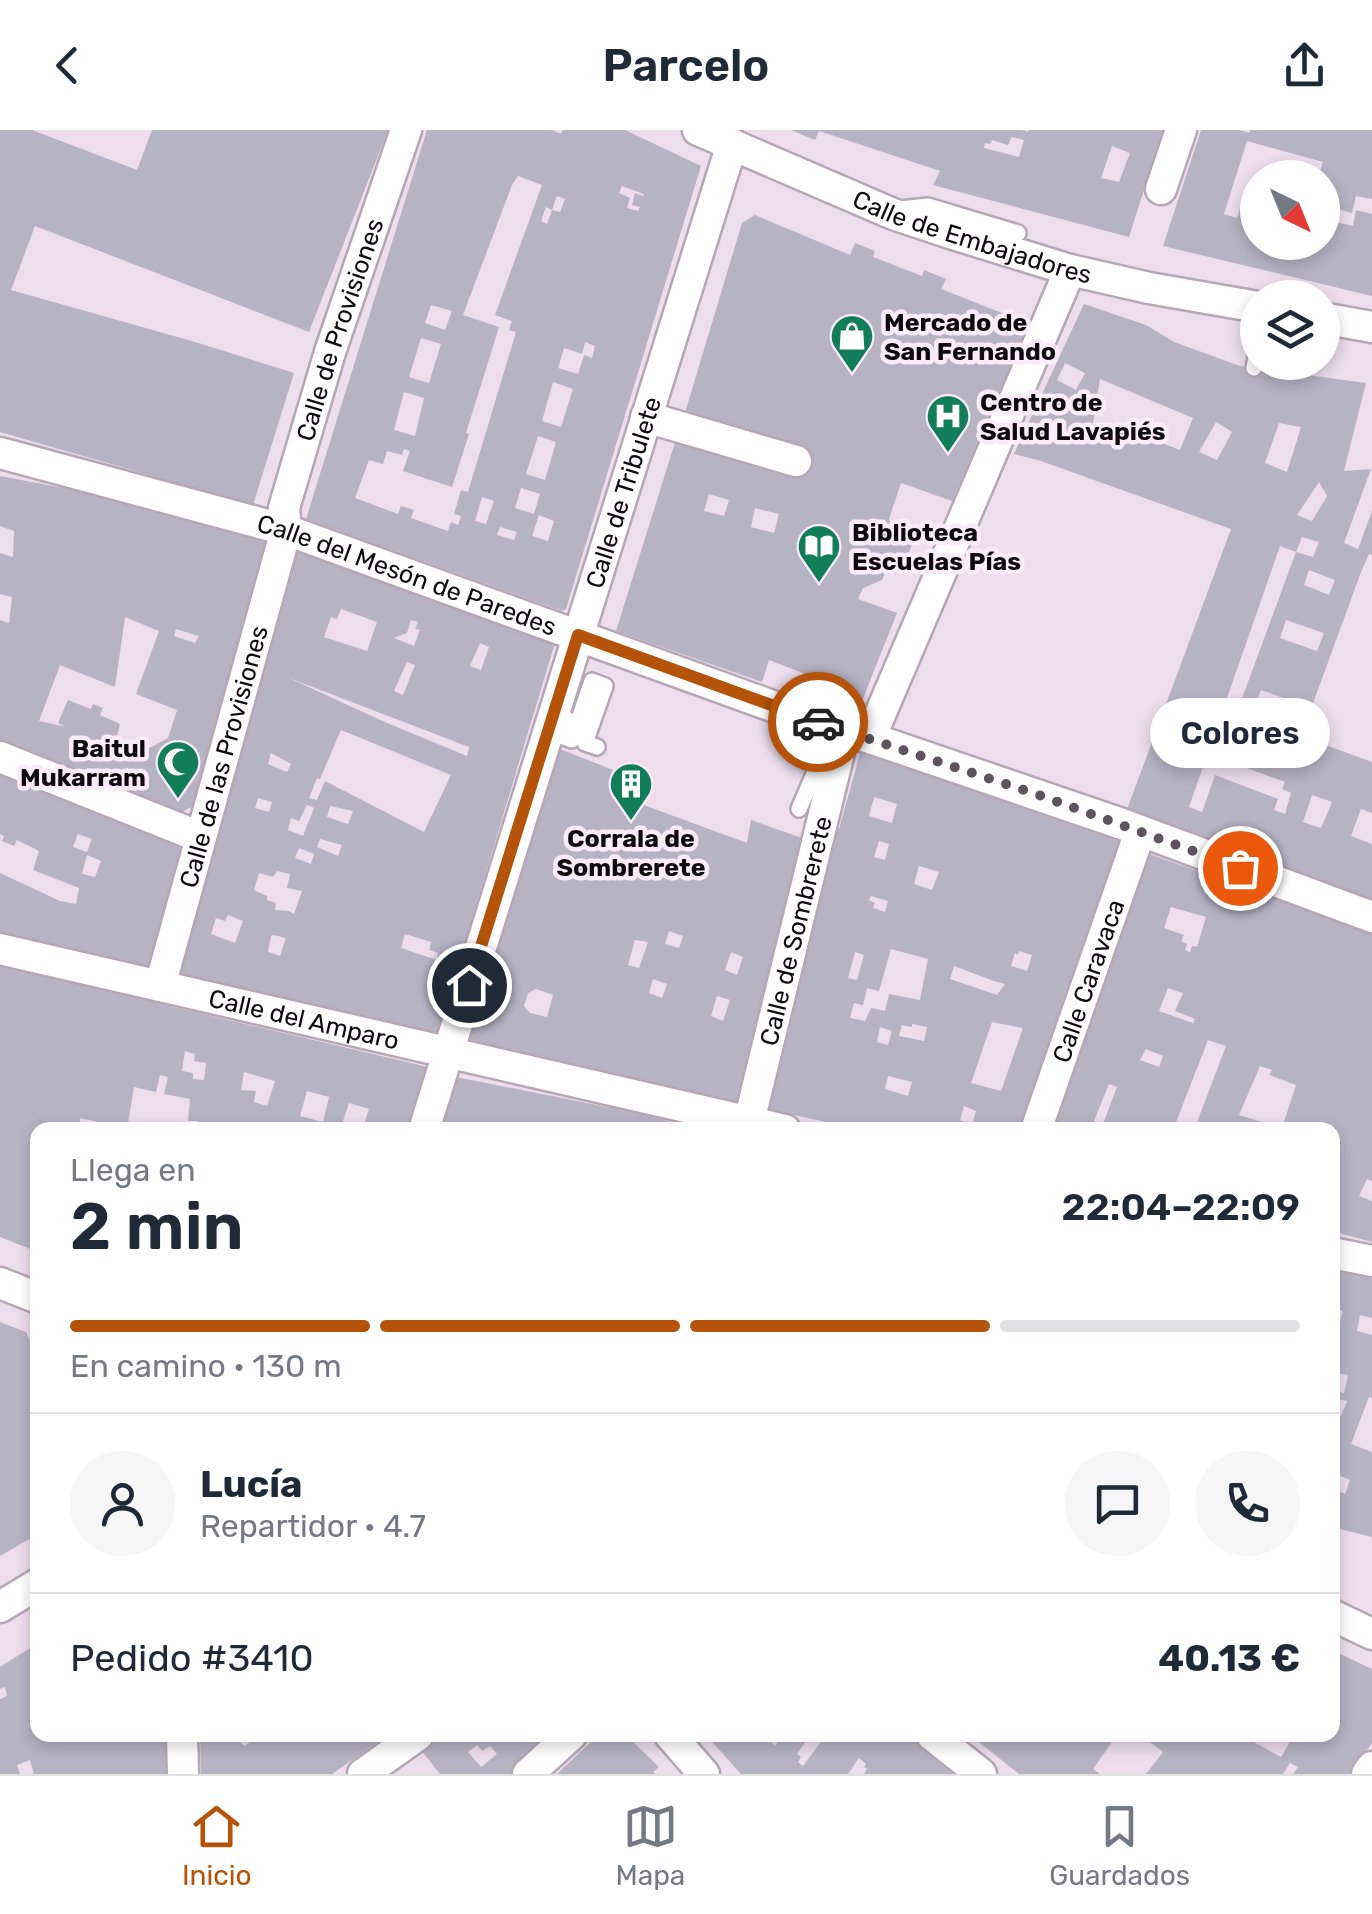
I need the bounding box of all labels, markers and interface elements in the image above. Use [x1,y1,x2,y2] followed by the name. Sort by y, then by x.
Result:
[40,38,95,93] icon: back
[1277,38,1332,93] icon: share
[603,39,769,92] text: Parcelo
[1240,160,1340,260] north arrow
[1240,160,1340,380] map controls
[849,184,1095,289] street label: Calle de Embajadores
[290,215,389,444] street label: Calle de Provisiones
[1240,280,1340,380] button: layers
[884,308,1056,366] place label: Mercado de San Fernando
[829,313,875,374] shop icon: Mercado de San Fernando
[980,388,1166,446] place label: Centro de Salud Lavapiés
[580,393,667,592] street label: Calle de Tribulete
[925,393,971,454] hospital icon: Centro de Salud Lavapiés
[254,508,561,641] street label: Calle del Mesón de Paredes
[852,518,1021,576] place label: Biblioteca Escuelas Pías
[796,523,842,584] library icon: Biblioteca Escuelas Pías
[173,622,273,891] street label: Calle de las Provisiones
[768,672,868,772] courier
[791,695,846,750] icon: car
[1150,698,1330,768] callout: Colores
[1180,714,1300,752] text: Colores
[20,734,146,792] place label: Baitul Mukarram
[155,739,201,800] mosque icon: Baitul Mukarram
[608,761,654,822] building icon: Corrala de Sombrerete
[754,813,837,1048] street label: Calle de Sombrerete
[556,824,706,882] place label: Corrala de Sombrerete
[1198,826,1283,911] pin
[1213,841,1268,896] icon: bag
[1046,895,1130,1066] street label: Calle Caravaca
[427,943,512,1028] pin
[442,958,497,1013] icon: home
[206,983,402,1055] street label: Calle del Amparo
[70,1151,196,1189] text: Llega en
[1062,1184,1300,1230] text: 22:04–22:09
[70,1188,244,1265] text: 2 min
[70,1347,342,1385] text: En camino · 130 m
[70,1451,175,1556] button: person
[1065,1451,1170,1556] button: chat
[1195,1451,1300,1556] button: phone
[200,1461,302,1507] text: Lucía
[200,1507,426,1545] text: Repartidor · 4.7
[70,1635,314,1681] text: Pedido #3410
[1158,1635,1300,1681] text: 40.13 €
[182,1799,252,1892] tab: Inicio
[615,1799,685,1892] tab: Mapa
[1049,1799,1190,1892] tab: Guardados

